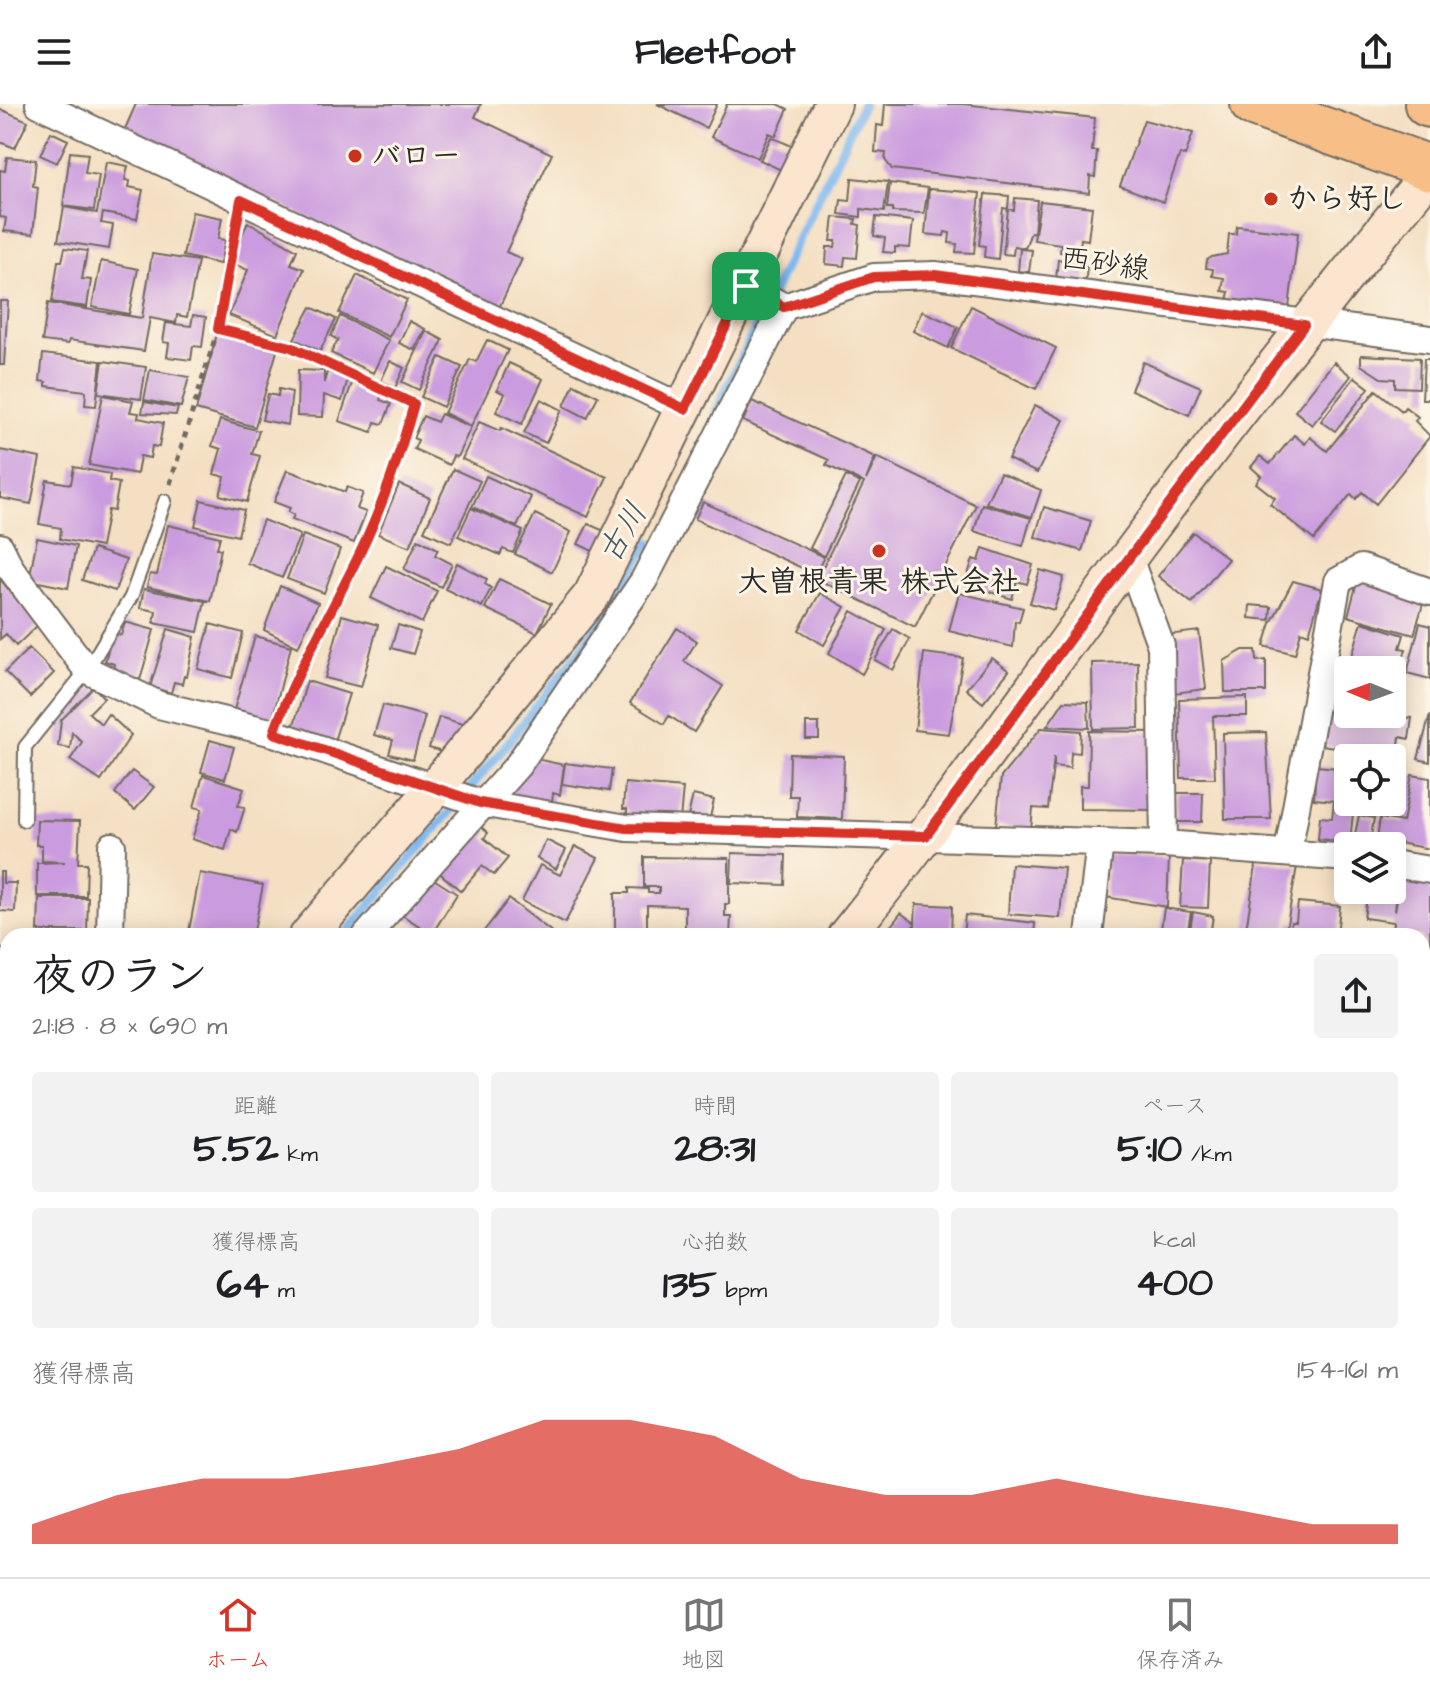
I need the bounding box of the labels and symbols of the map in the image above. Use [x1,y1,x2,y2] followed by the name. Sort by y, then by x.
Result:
[371,135,461,177] place label: バロー
[346,147,364,165] marker: バロー
[1287,178,1407,220] place label: から好し
[1262,190,1280,208] marker: から好し
[1058,237,1152,291] street label: 西砂線
[712,252,780,320] pin
[587,494,659,572] water label: 古川
[870,542,888,560] marker: 大曽根青果 株式会社
[738,561,1020,603] place label: 大曽根青果 株式会社
[1334,656,1406,728] north arrow

